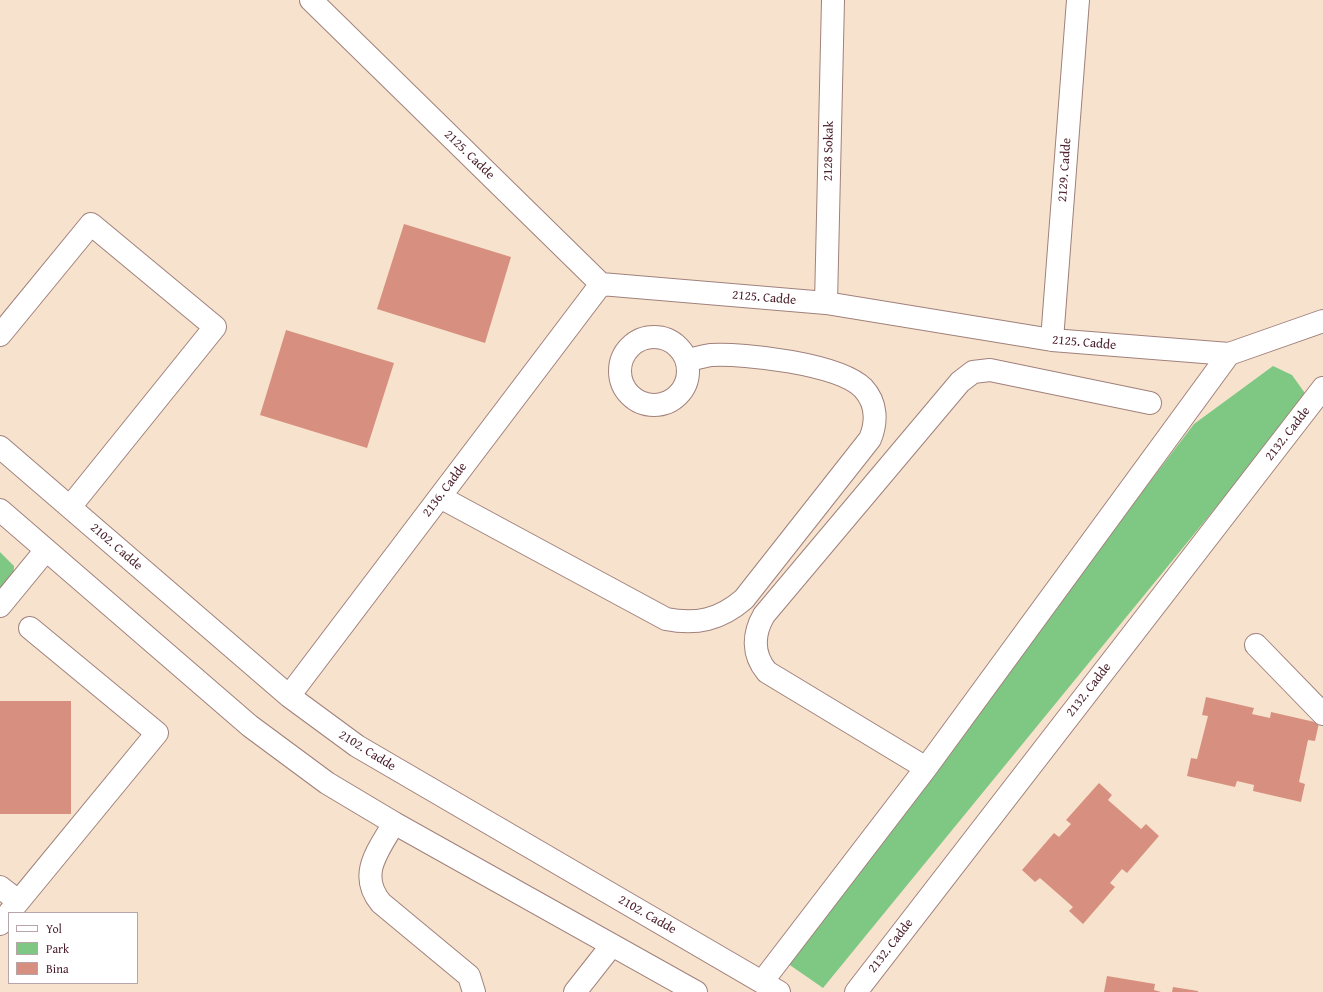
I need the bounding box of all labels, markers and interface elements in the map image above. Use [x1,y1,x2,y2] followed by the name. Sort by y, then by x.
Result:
[821,121,837,181] street label: 2128 Sokak
[440,127,498,183] street label: 2125. Cadde
[1055,137,1075,203] street label: 2129. Cadde
[731,287,797,309] street label: 2125. Cadde
[1051,332,1117,354] street label: 2125. Cadde
[1262,404,1314,464] street label: 2132. Cadde
[419,460,471,520] street label: 2136. Cadde
[87,520,145,574] street label: 2102. Cadde
[1063,660,1115,720] street label: 2132. Cadde
[336,727,398,775] street label: 2102. Cadde
[615,892,679,938] street label: 2102. Cadde
[8,912,138,984] legend
[865,916,917,976] street label: 2132. Cadde
[46,920,62,937] text: Yol
[46,940,69,957] text: Park
[46,960,69,977] text: Bina

